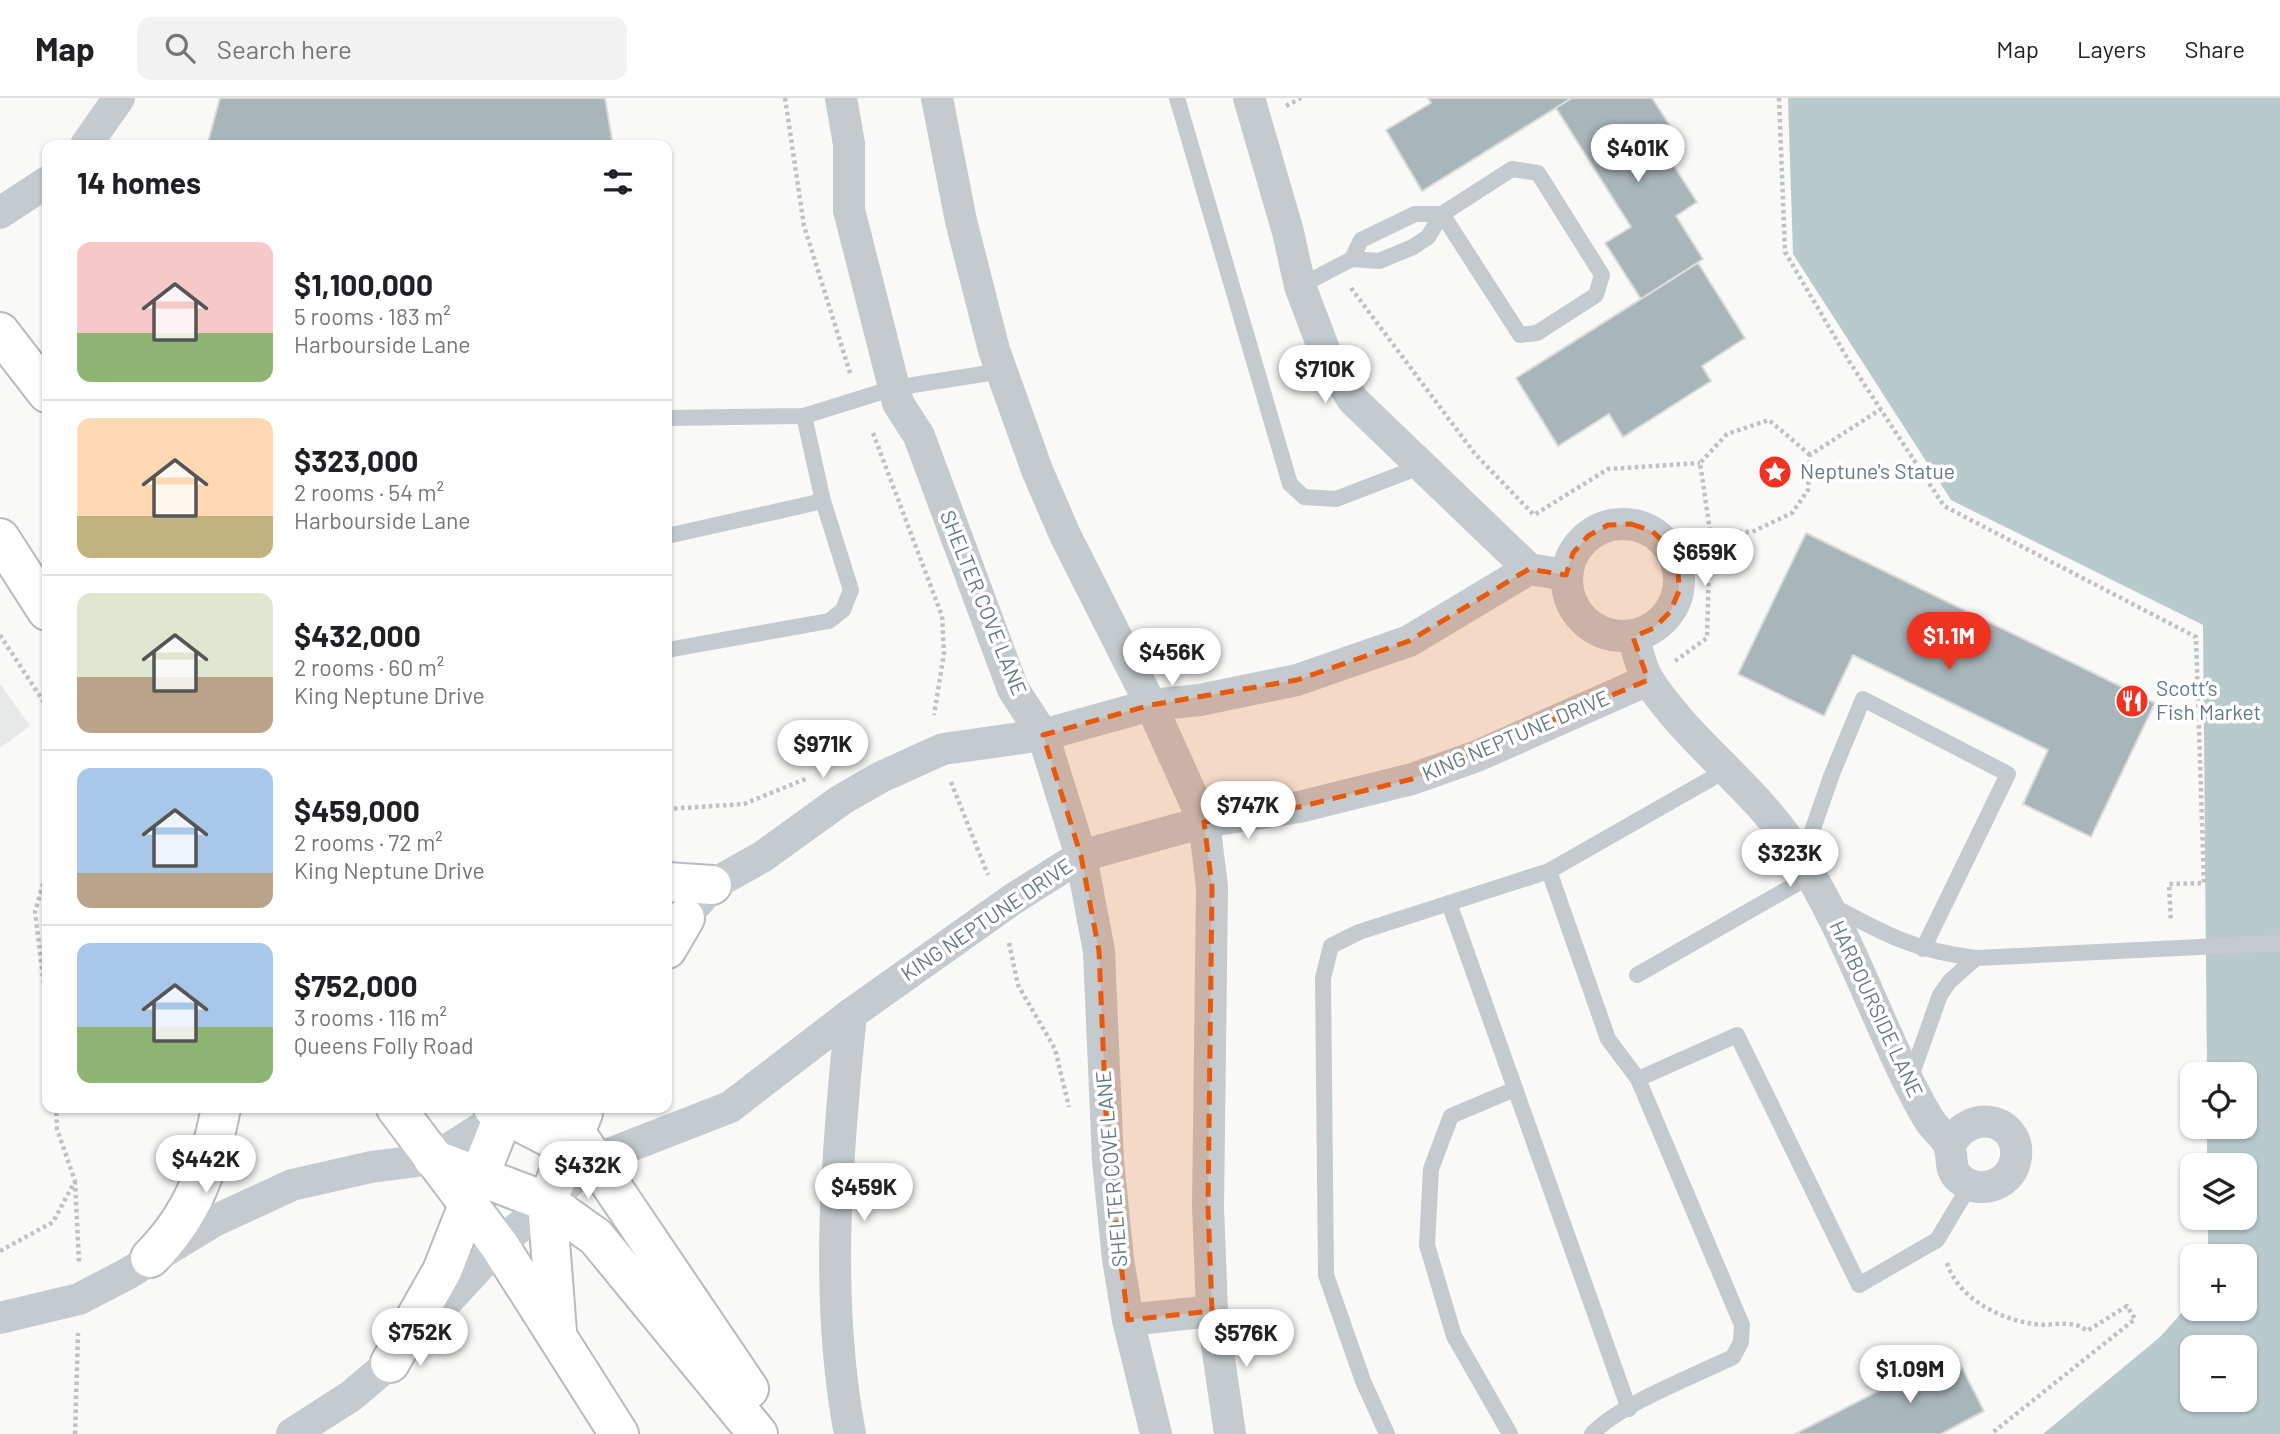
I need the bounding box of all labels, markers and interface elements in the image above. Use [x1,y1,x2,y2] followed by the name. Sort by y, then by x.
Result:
[137,17,627,80] search box
[35,28,95,68] text: Map
[161,29,199,67] icon: search
[217,33,352,64] text: Search here
[1996,34,2039,63] text: Map
[2077,34,2146,63] text: Layers
[2184,34,2245,63] text: Share
[1589,125,1687,184] pin: $401K
[1607,133,1669,161] text: $401K
[599,163,637,201] icon: filters
[77,164,201,200] text: 14 homes
[294,266,433,302] text: $1,100,000
[133,270,217,354] icon: home
[294,302,451,330] text: 5 rooms · 183 m²
[294,330,470,358] text: Harbourside Lane
[1276,345,1374,405] pin: $710K
[1295,354,1355,382] text: $710K
[294,442,418,478] text: $323,000
[133,446,217,530] icon: home
[1756,453,1794,491] place icon: Neptune's Statue
[1800,458,1955,483] place label: Neptune's Statue
[294,478,444,506] text: 2 rooms · 54 m²
[294,506,470,534] text: Harbourside Lane
[936,506,1033,699] street label: SHELTER COVE LANE
[1656,528,1754,588] pin: $659K
[1673,537,1737,565] text: $659K
[1900,612,1998,672] pin: $1.1M
[294,617,421,653] text: $432,000
[133,621,217,705] icon: home
[1923,621,1975,649] text: $1.1M
[1123,628,1221,688] pin: $456K
[1139,637,1205,665] text: $456K
[294,653,444,681] text: 2 rooms · 60 m²
[2156,675,2261,724] place label: Scott’s Fish Market
[294,681,485,709] text: King Neptune Drive
[2113,682,2151,720] restaurant icon: Scott’s Fish Market
[1418,684,1613,785] street label: KING NEPTUNE DRIVE
[774,720,872,780] pin: $971K
[793,729,853,757] text: $971K
[1199,782,1297,841] pin: $747K
[1217,790,1279,818] text: $747K
[294,792,420,828] text: $459,000
[133,796,217,880] icon: home
[294,828,443,856] text: 2 rooms · 72 m²
[1741,830,1839,889] pin: $323K
[1758,838,1822,866] text: $323K
[896,852,1076,985] street label: KING NEPTUNE DRIVE
[294,856,485,884] text: King Neptune Drive
[1825,916,1929,1101] street label: HARBOURSIDE LANE
[294,967,417,1003] text: $752,000
[133,971,217,1055] icon: home
[294,1003,447,1031] text: 3 rooms · 116 m²
[294,1031,473,1059] text: Queens Folly Road
[2180,1062,2257,1412] map controls
[2180,1062,2257,1139] button: locate
[1089,1070,1132,1268] street label: SHELTER COVE LANE
[157,1136,255,1195] pin: $442K
[539,1142,637,1201] pin: $432K
[172,1144,240,1172] text: $442K
[555,1150,621,1178] text: $432K
[2180,1153,2257,1230] button: layers
[815,1164,913,1223] pin: $459K
[831,1172,897,1200] text: $459K
[2180,1244,2257,1321] button: +
[371,1308,469,1368] pin: $752K
[1197,1310,1295,1369] pin: $576K
[388,1317,452,1345] text: $752K
[1214,1318,1278,1346] text: $576K
[2180,1335,2257,1412] button: −
[1853,1346,1967,1405] pin: $1.09M
[1876,1354,1944,1382] text: $1.09M

